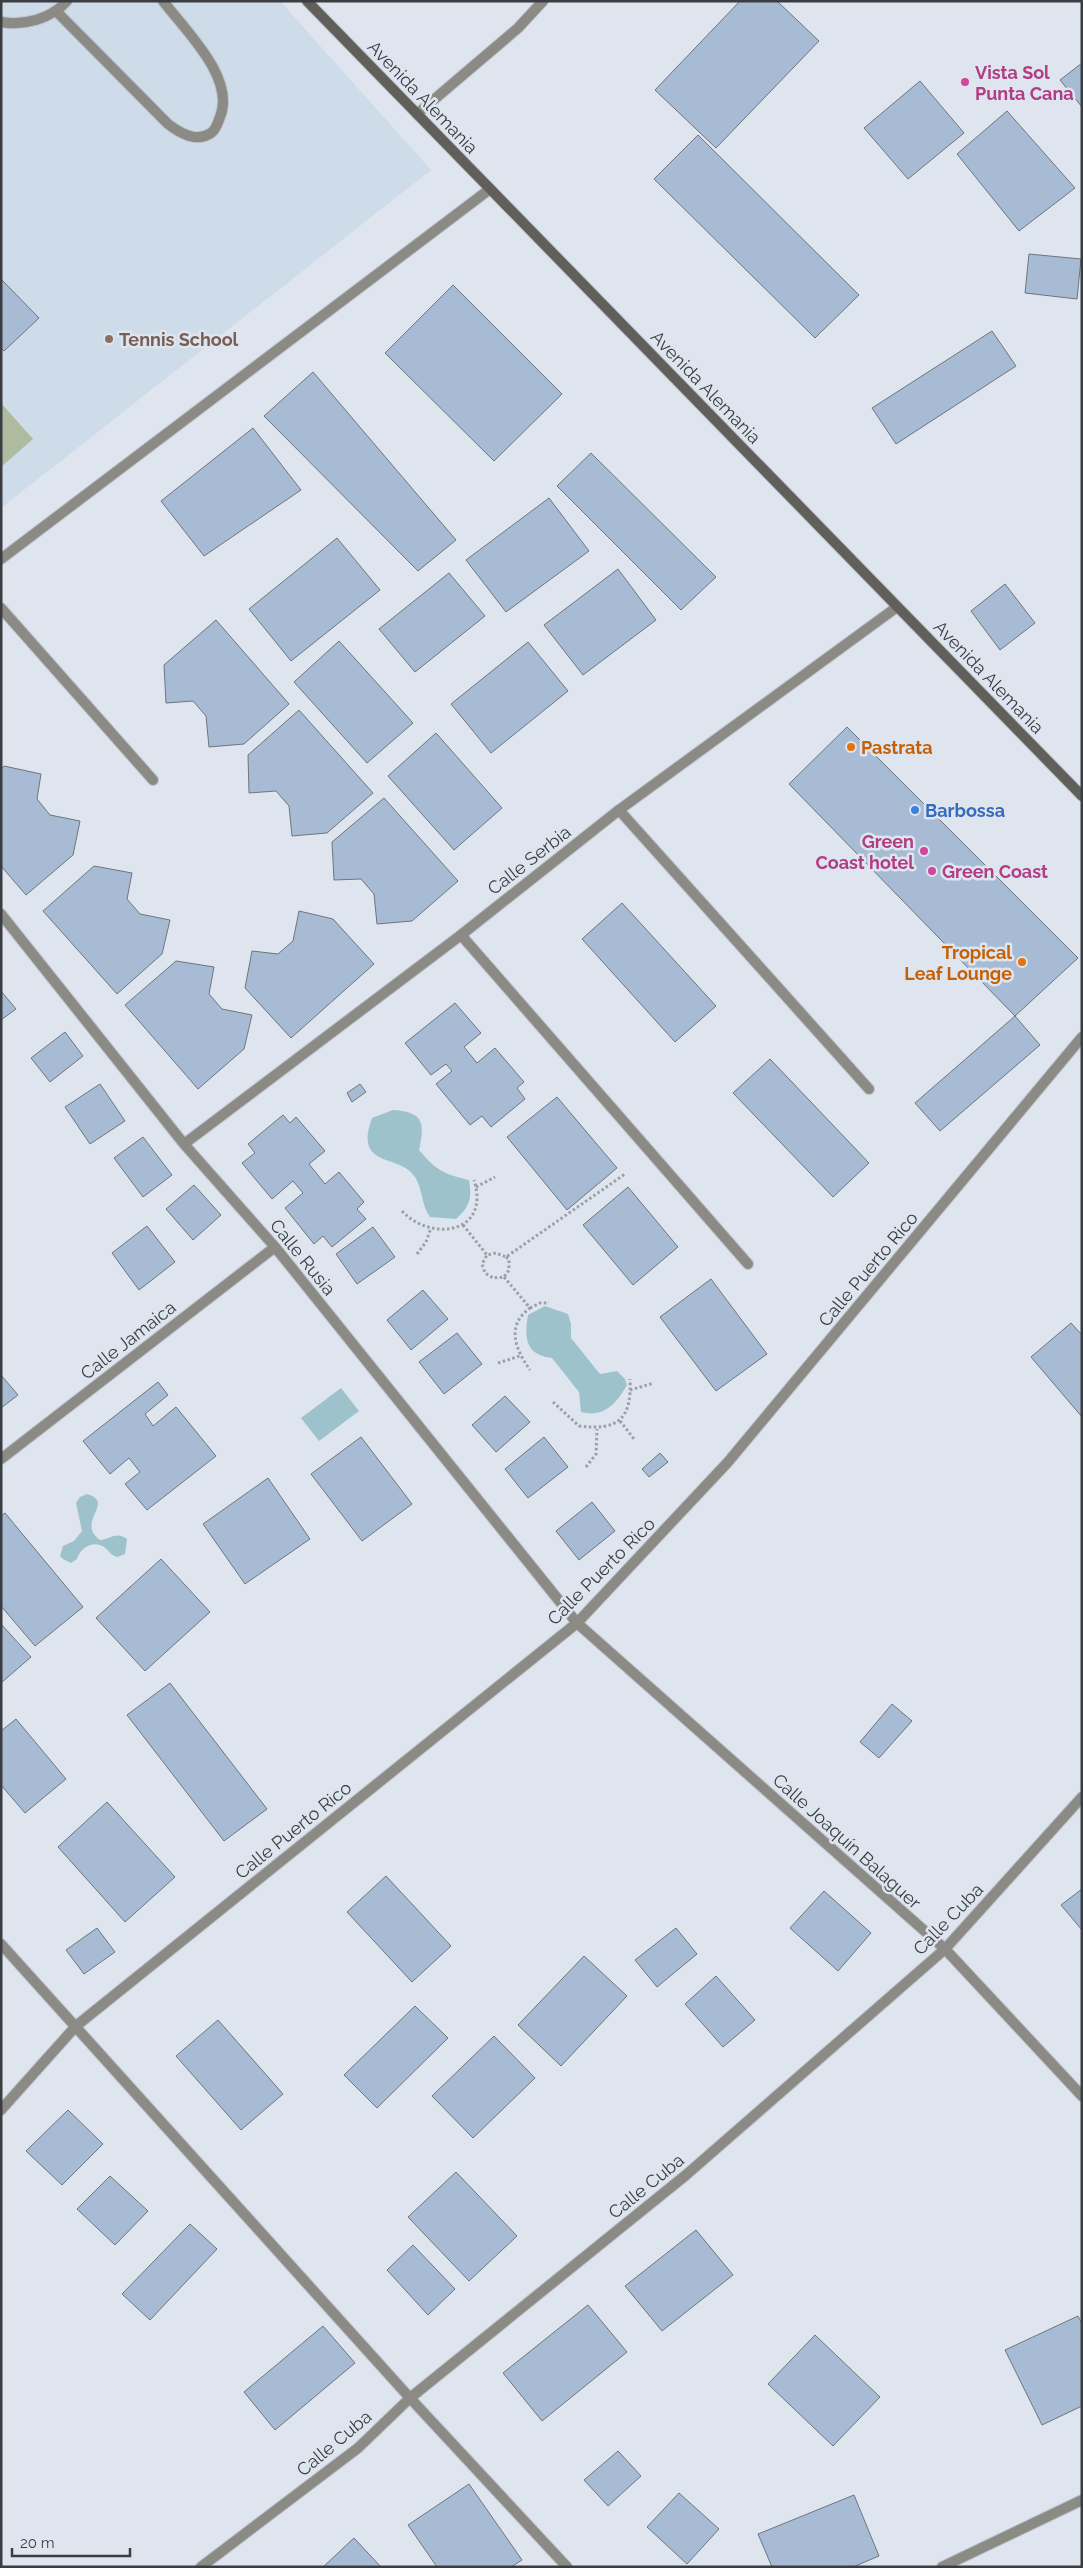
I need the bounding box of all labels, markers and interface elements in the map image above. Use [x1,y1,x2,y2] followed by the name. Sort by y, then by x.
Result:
[364,36,482,158] street label: Avenida Alemania
[975,62,1074,104] place label: Vista Sol Punta Cana
[959,76,971,88] marker: Vista Sol Punta Cana
[647,326,765,448] street label: Avenida Alemania
[119,329,239,350] place label: Tennis School
[103,333,115,345] marker: Tennis School
[930,616,1048,738] street label: Avenida Alemania
[861,737,933,758] place label: Pastrata
[845,741,857,753] marker: Pastrata
[925,800,1005,821] place label: Barbossa
[909,804,921,816] marker: Barbossa
[483,821,575,899] street label: Calle Serbia
[815,831,914,873] place label: Green Coast hotel
[918,845,930,857] marker: Green Coast hotel
[942,861,1048,882] place label: Green Coast
[926,865,938,877] marker: Green Coast
[904,942,1012,984] place label: Tropical Leaf Lounge
[1016,956,1028,968] marker: Tropical Leaf Lounge
[814,1207,922,1331] street label: Calle Puerto Rico
[266,1215,340,1299] street label: Calle Rusia
[76,1296,180,1384] street label: Calle Jamaica
[543,1513,659,1629] street label: Calle Puerto Rico
[769,1769,926,1913] street label: Calle Joaquín Balaguer
[231,1777,355,1883] street label: Calle Puerto Rico
[909,1879,987,1959] street label: Calle Cuba
[604,2149,688,2223] street label: Calle Cuba
[292,2406,376,2480] street label: Calle Cuba
[12,2526,130,2558] scale bar
[20,2534,55,2552] text: 20 m

